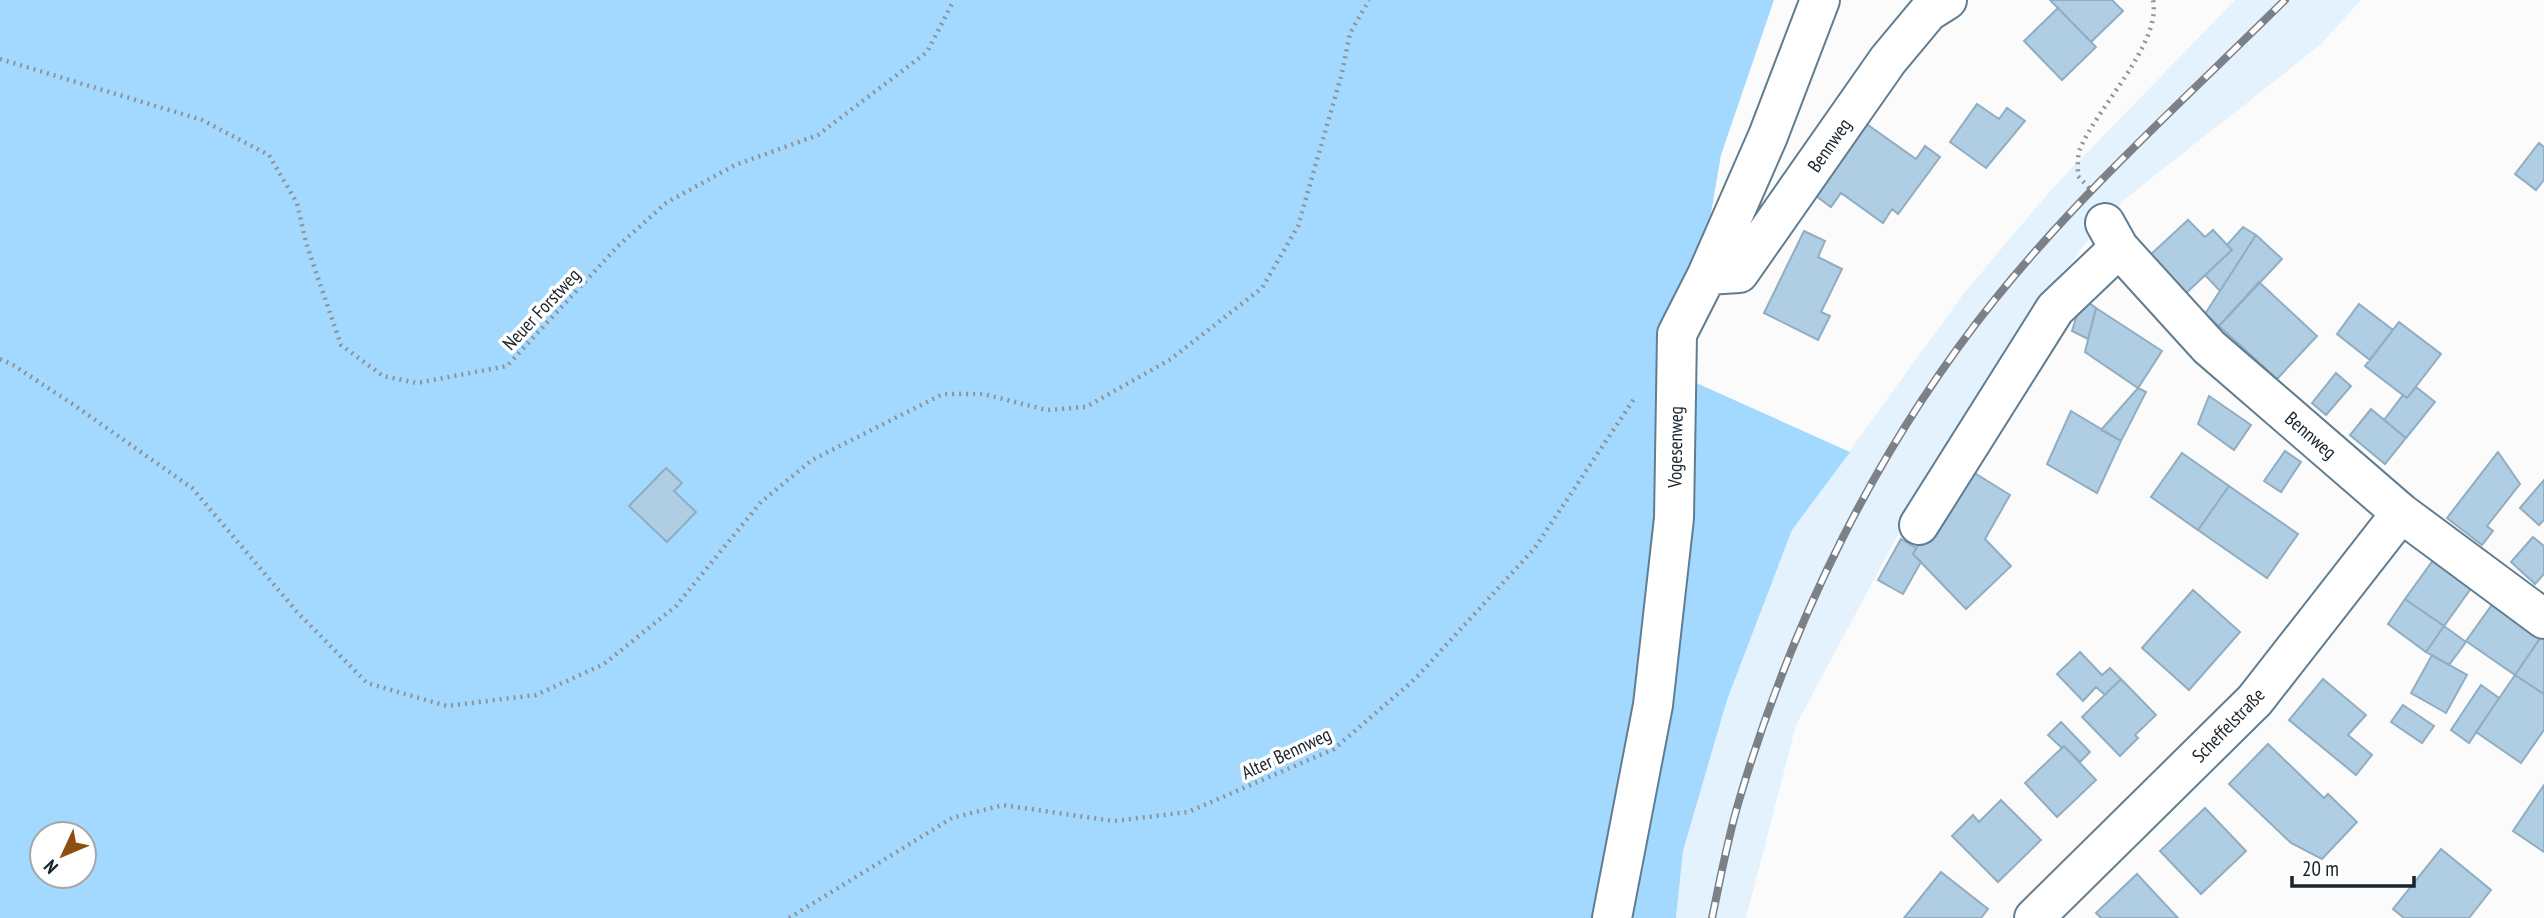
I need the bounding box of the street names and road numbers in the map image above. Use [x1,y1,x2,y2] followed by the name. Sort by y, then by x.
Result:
[1802,113,1856,177] street label: Bennweg
[497,263,585,355] street label: Neuer Forstweg
[1662,406,1688,489] street label: Vogesenweg
[2280,406,2342,464] street label: Bennweg
[2187,683,2270,767] street label: Scheffelstraße
[1237,722,1335,784] street label: Alter Bennweg

